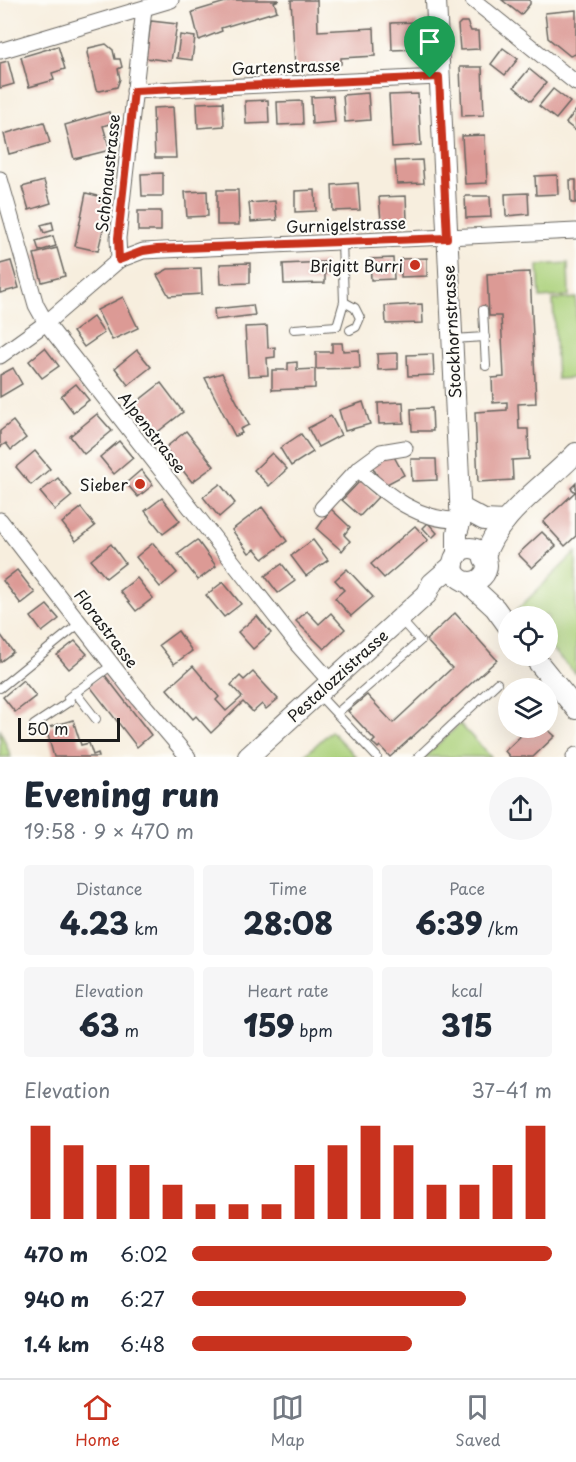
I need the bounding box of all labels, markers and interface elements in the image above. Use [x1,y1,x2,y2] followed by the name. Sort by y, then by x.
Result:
[404,16,455,78] pin
[413,25,446,58] icon: arrive
[231,52,341,80] street label: Gartenstrasse
[89,113,125,233] street label: Schönaustrasse
[286,210,406,238] street label: Gurnigelstrasse
[309,253,403,277] place label: Brigitt Burri
[408,258,422,272] marker: Brigitt Burri
[436,265,466,399] street label: Stockhornstrasse
[113,386,193,478] street label: Alpenstrasse
[80,472,129,496] place label: Sieber
[133,477,147,491] marker: Sieber
[69,583,145,673] street label: Florastrasse
[498,606,558,738] map controls
[498,606,558,666] button: locate
[281,623,393,727] street label: Pestalozzistrasse
[498,678,558,738] button: layers
[18,715,120,742] scale bar
[27,716,68,740] text: 50 m
[24,768,219,818] text: Evening run
[489,777,552,840] button: share
[24,816,194,846] text: 19:58 · 9 × 470 m
[75,876,143,900] text: Distance
[269,876,307,900] text: Time
[449,876,485,900] text: Pace
[60,900,129,945] text: 4.23
[243,900,333,945] text: 28:08
[416,900,483,945] text: 6:39
[129,916,158,940] text: km
[483,916,519,940] text: /km
[74,978,144,1002] text: Elevation
[248,978,328,1002] text: Heart rate
[451,978,483,1002] text: kcal
[79,1002,119,1047] text: 63
[243,1002,294,1047] text: 159
[441,1002,493,1047] text: 315
[119,1018,139,1042] text: m
[294,1018,333,1042] text: bpm
[24,1075,110,1105] text: Elevation
[471,1075,552,1105] text: 37–41 m
[24,1239,88,1269] text: 470 m
[120,1239,168,1269] text: 6:02
[24,1284,89,1314] text: 940 m
[120,1284,165,1314] text: 6:27
[24,1329,90,1359] text: 1.4 km
[120,1329,165,1359] text: 6:48
[75,1391,120,1451] tab: Home
[270,1391,305,1451] tab: Map
[455,1391,501,1451] tab: Saved

